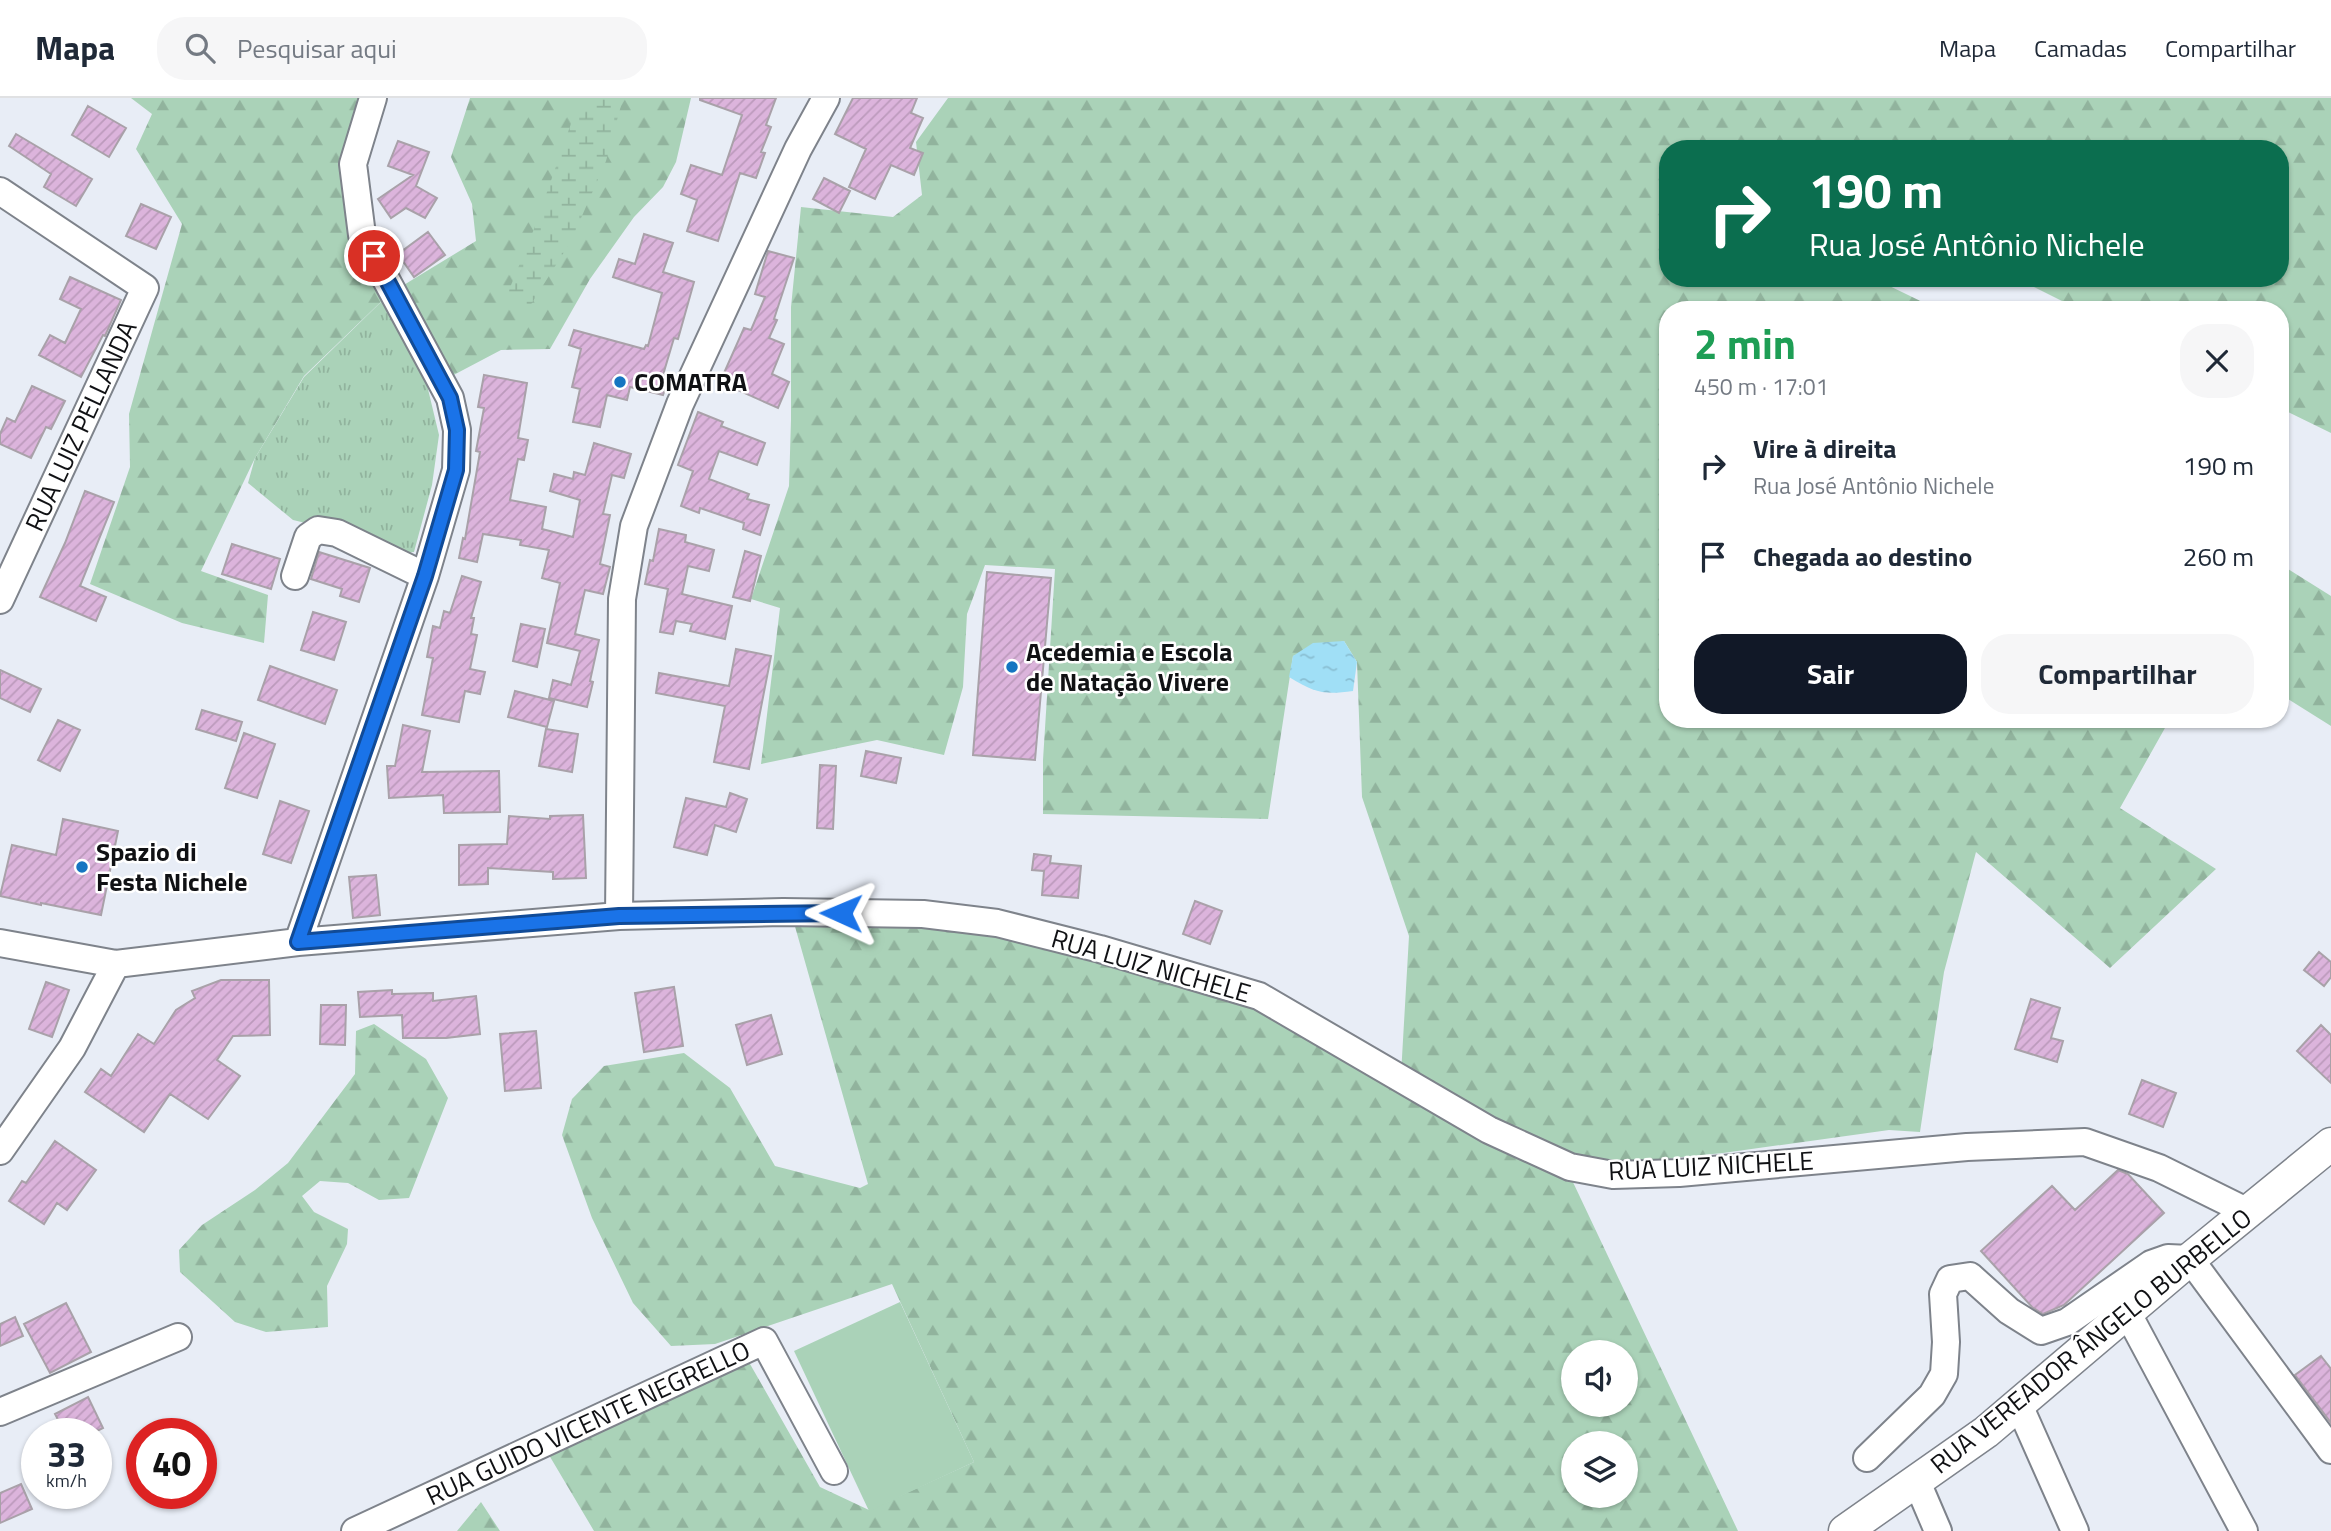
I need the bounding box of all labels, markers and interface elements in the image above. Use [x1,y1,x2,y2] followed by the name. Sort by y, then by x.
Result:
[157,17,647,80] search box
[35,23,115,73] text: Mapa
[181,29,219,67] icon: search
[237,29,397,68] text: Pesquisar aqui
[1939,30,1996,66] text: Mapa
[2034,30,2127,66] text: Camadas
[2165,30,2296,66] text: Compartilhar
[1809,152,1943,227] text: 190 m
[1694,168,1785,259] icon: right
[1809,220,2145,268] text: Rua José Antônio Nichele
[344,226,404,286] pin
[355,237,393,275] icon: arrive
[1694,311,1796,375] text: 2 min
[15,314,146,538] street label: RUA LUIZ PELLANDA
[2180,324,2254,398] button: close
[634,362,748,401] place label: COMATRA
[1694,369,1829,404] text: 450 m · 17:01
[612,374,628,390] marker: COMATRA
[1753,429,1896,468] text: Vire à direita
[2183,446,2254,485] text: 190 m
[1694,447,1732,485] icon: right
[1753,468,1994,503] text: Rua José Antônio Nichele
[1753,537,1972,576] text: Chegada ao destino
[2183,537,2254,576] text: 260 m
[1694,538,1732,576] icon: arrive
[1026,632,1233,701] place label: Acedemia e Escola de Natação Vivere
[1694,634,1967,714] button: Sair
[1981,634,2254,714] button: Compartilhar
[1004,659,1020,675] marker: Acedemia e Escola de Natação Vivere
[96,832,248,901] place label: Spazio di Festa Nichele
[74,859,90,875] marker: Spazio di Festa Nichele
[804,876,878,950] position arrow
[1047,918,1255,1013] street label: RUA LUIZ NICHELE
[1607,1141,1815,1190] street label: RUA LUIZ NICHELE
[1921,1198,2260,1483] street label: RUA VEREADOR ÂNGELO BURBELLO
[419,1330,756,1515] street label: RUA GUIDO VICENTE NEGRELLO
[1561,1340,1638,1508] map controls
[1561,1340,1638,1417] button: sound
[126,1418,217,1509] speed limit sign: 40
[47,1427,86,1481] text: 33
[1561,1431,1638,1508] button: layers
[46,1467,87,1494] text: km/h

